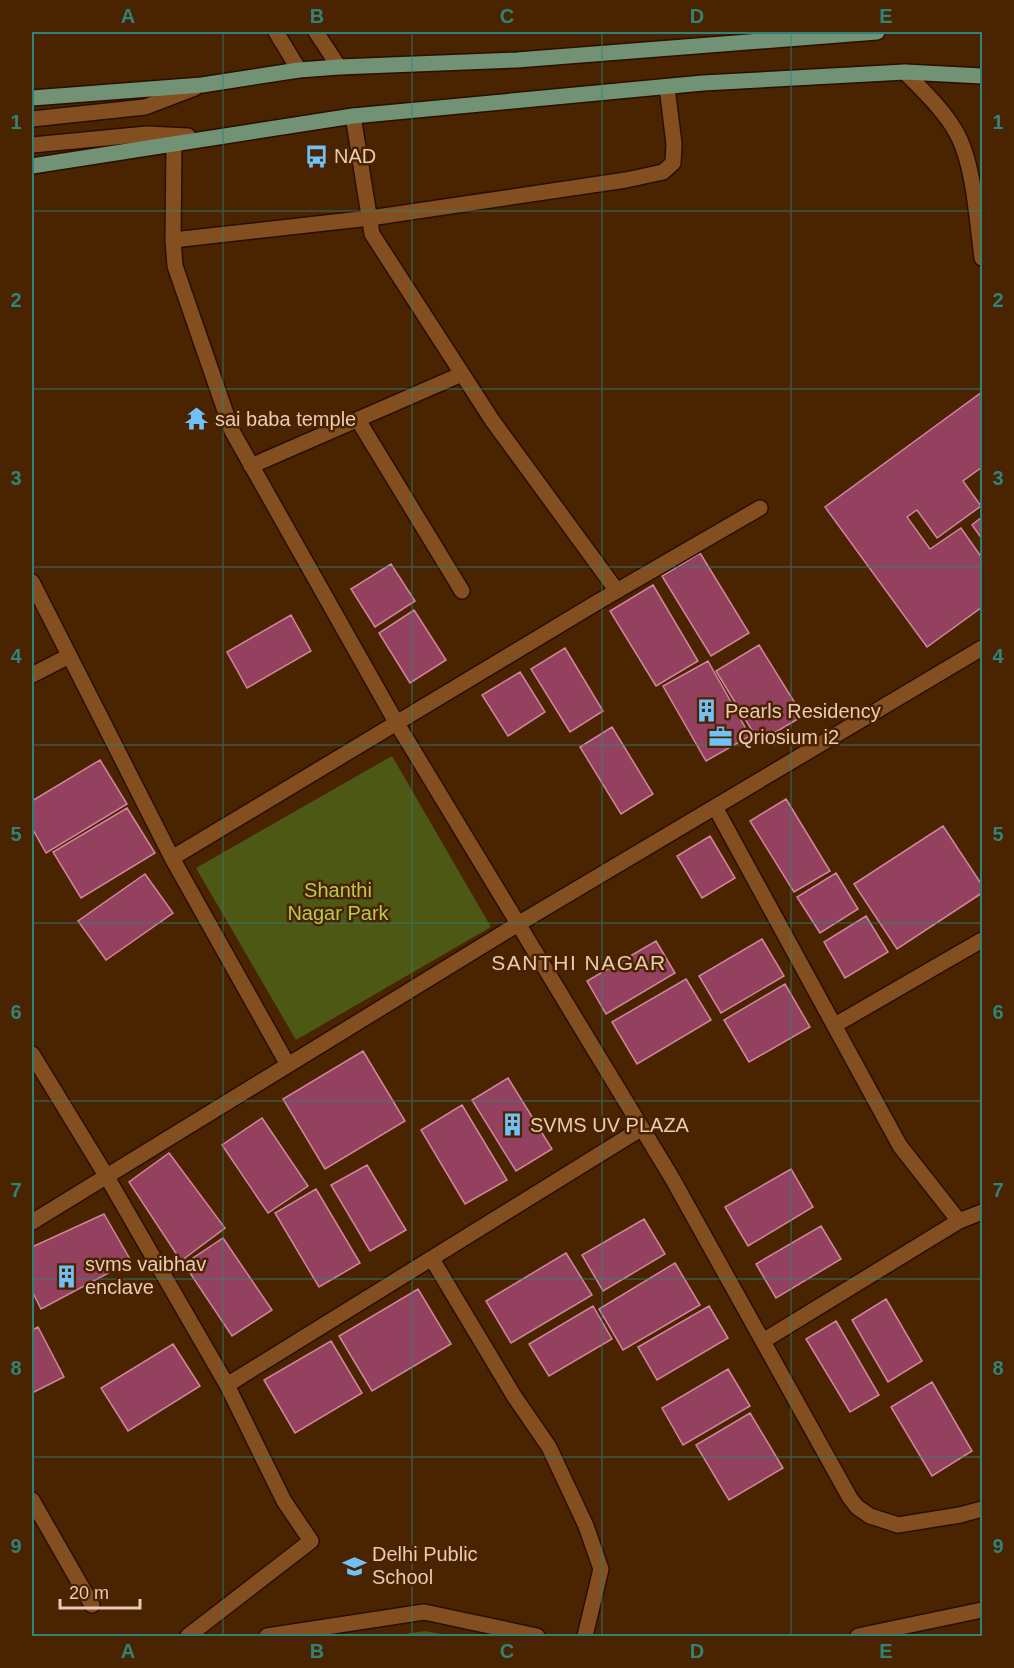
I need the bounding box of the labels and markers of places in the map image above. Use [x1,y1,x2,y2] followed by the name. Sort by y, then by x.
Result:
[303,143,329,169] bus stop icon: NAD
[334,145,376,167] place label: NAD
[184,406,210,432] temple icon: sai baba temple
[215,408,356,430] place label: sai baba temple
[694,698,720,724] building icon: Pearls Residency
[725,700,881,722] place label: Pearls Residency
[707,724,733,750] office icon: Qriosium i2
[738,726,839,748] place label: Qriosium i2
[499,1112,525,1138] building icon: SVMS UV PLAZA
[530,1114,690,1136] place label: SVMS UV PLAZA
[85,1253,206,1298] place label: svms vaibhav enclave
[54,1263,80,1289] building icon: svms vaibhav enclave
[372,1543,478,1588] place label: Delhi Public School
[341,1553,367,1579] school or university icon: Delhi Public School

